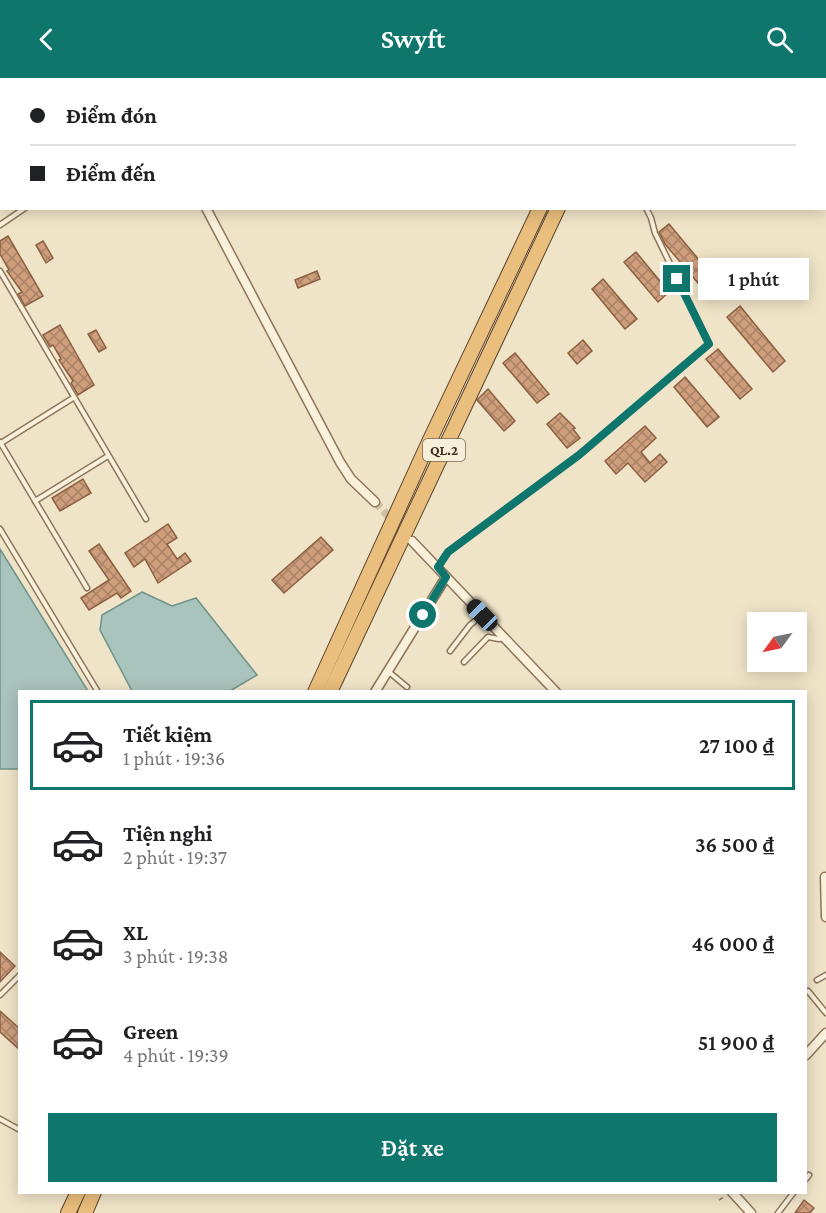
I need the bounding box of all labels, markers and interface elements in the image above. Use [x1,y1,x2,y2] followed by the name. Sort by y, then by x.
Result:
[30,23,63,56] icon: back
[763,23,796,56] icon: search
[381,24,445,54] text: Swyft
[66,103,157,128] text: Điểm đón
[66,161,156,186] text: Điểm đến
[698,258,809,300] callout: 1 phút
[663,265,690,292] route end
[728,268,779,290] text: 1 phút
[423,439,465,461] road number: QL.2
[463,596,501,634] car
[409,601,436,628] route start
[747,612,807,672] north arrow
[747,612,807,672] map controls
[51,718,105,772] icon: car
[123,722,212,747] text: Tiết kiệm
[699,733,774,758] text: 27 100 ₫
[123,747,225,769] text: 1 phút · 19:36
[51,817,105,871] icon: car
[123,821,212,846] text: Tiện nghi
[695,832,774,857] text: 36 500 ₫
[123,846,227,868] text: 2 phút · 19:37
[51,916,105,970] icon: car
[123,920,148,945] text: XL
[691,931,774,956] text: 46 000 ₫
[123,945,229,967] text: 3 phút · 19:38
[51,1015,105,1069] icon: car
[123,1019,179,1044] text: Green
[698,1030,774,1055] text: 51 900 ₫
[123,1044,229,1066] text: 4 phút · 19:39
[48,1113,777,1182] button: Đặt xe

